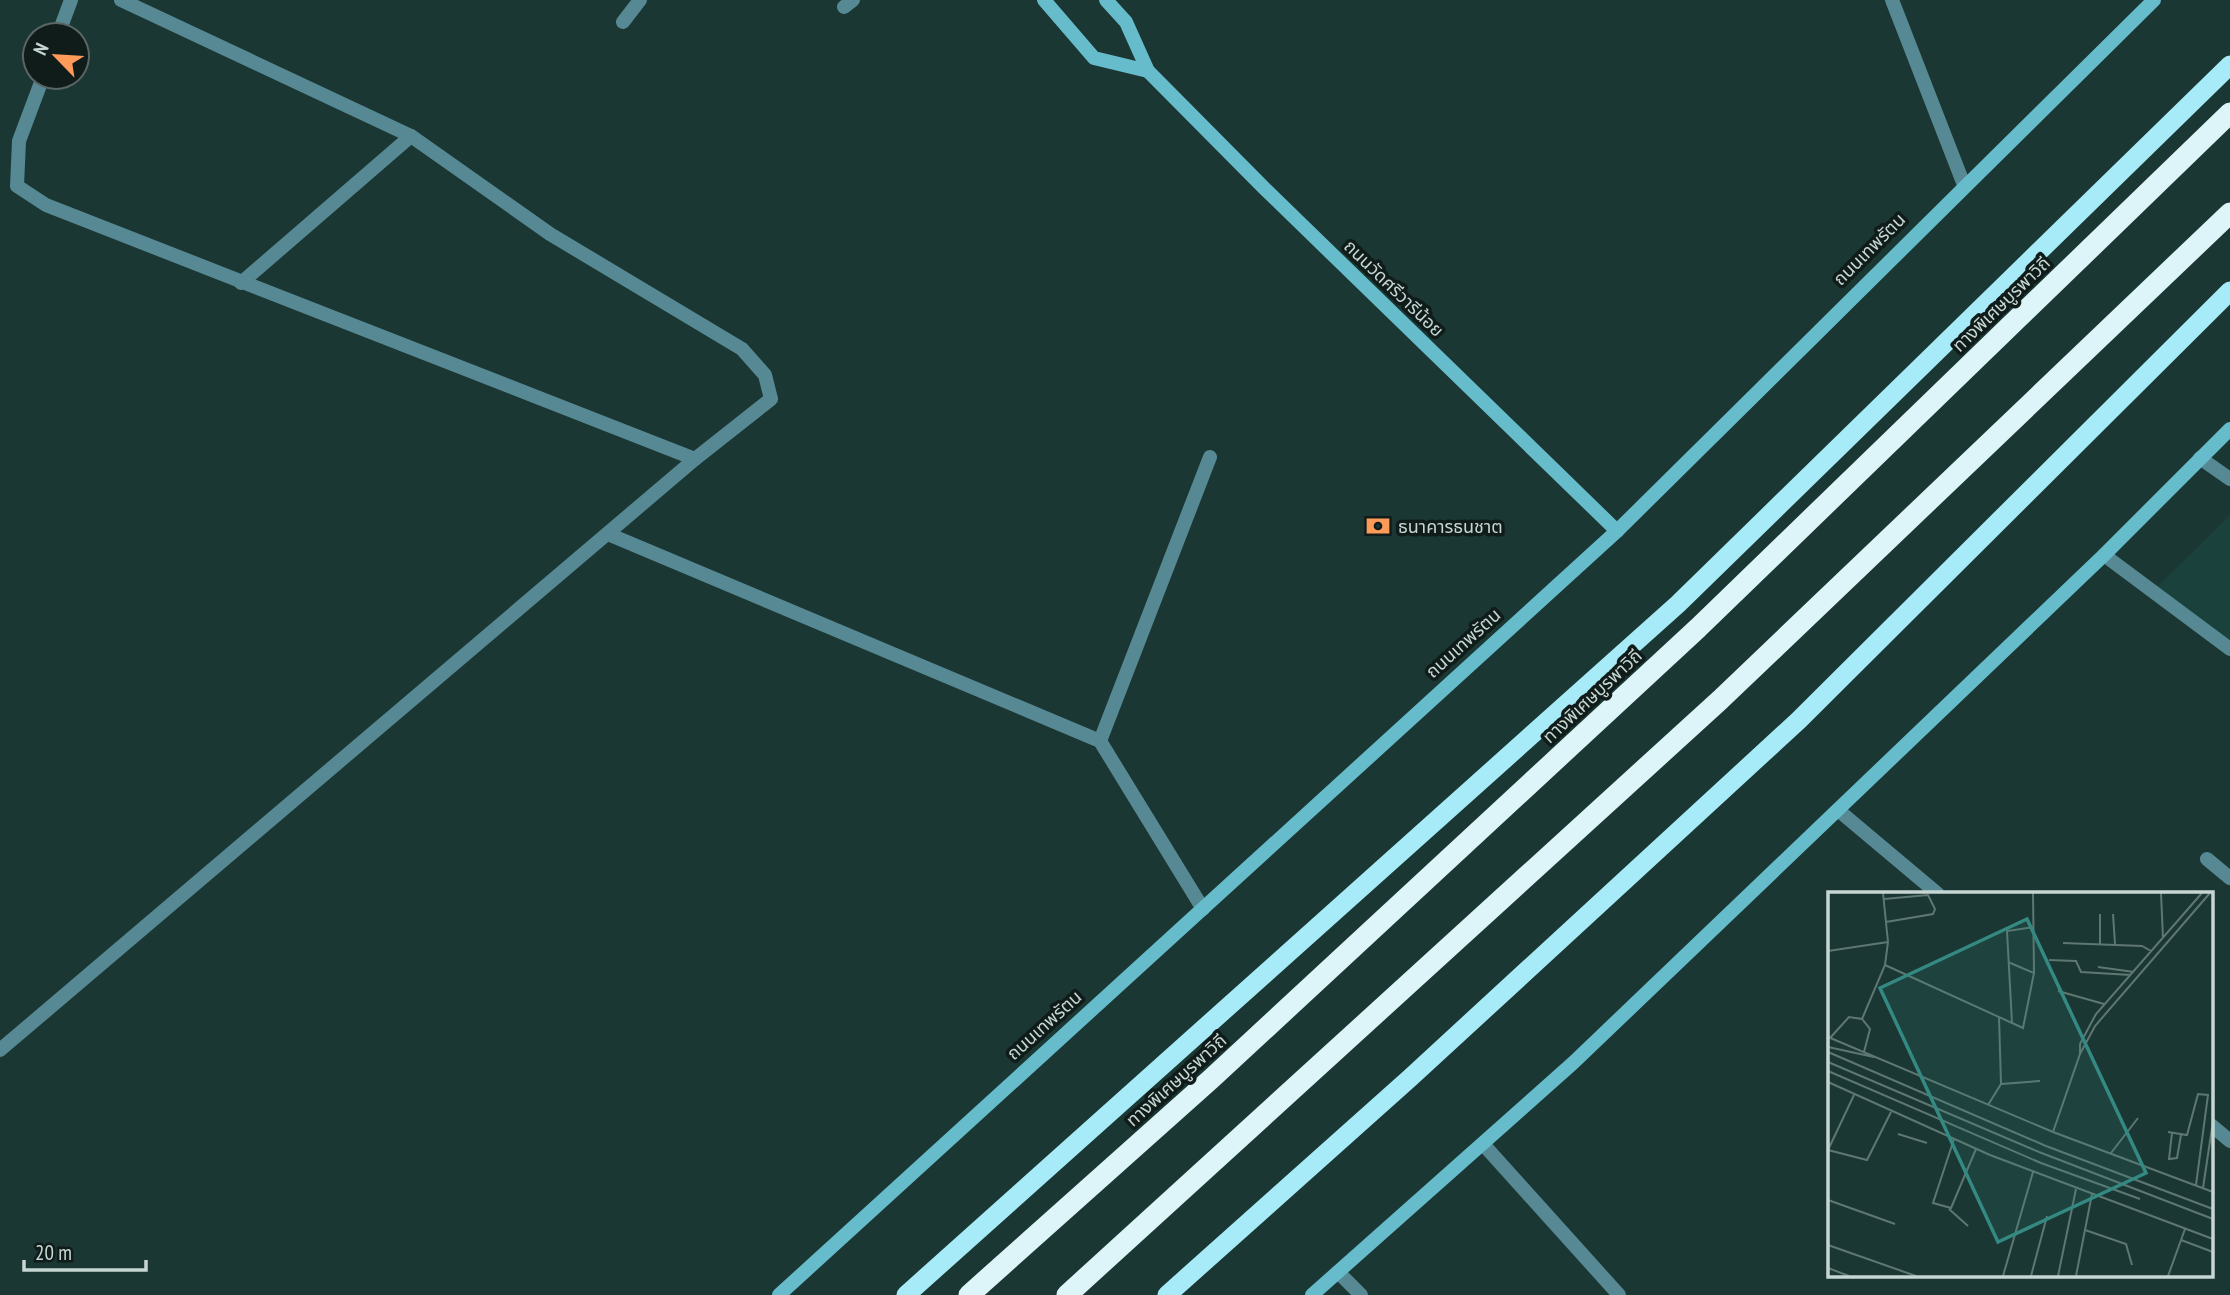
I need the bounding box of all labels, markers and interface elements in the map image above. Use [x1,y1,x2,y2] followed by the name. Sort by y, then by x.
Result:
[21,21,91,91] north arrow
[28,39,54,59] text: N
[1828,208,1910,290] street label: ถนนเทพรัตน
[1339,235,1449,341] street label: ถนนวัดศรีวารีน้อย
[1947,251,2056,357] street label: ทางพิเศษบูรพาวิถี
[1364,512,1392,540] bank icon: ธนาคารธนชาต
[1398,515,1503,538] place label: ธนาคารธนชาต
[1421,603,1505,683] street label: ถนนเทพรัตน
[1538,644,1647,749] street label: ทางพิเศษบูรพาวิถี
[1828,892,2212,1278] inset map
[1002,985,1086,1065] street label: ถนนเทพรัตน
[1121,1029,1232,1132] street label: ทางพิเศษบูรพาวิถี
[24,1228,147,1272] scale bar
[35,1239,72,1266] text: 20 m

